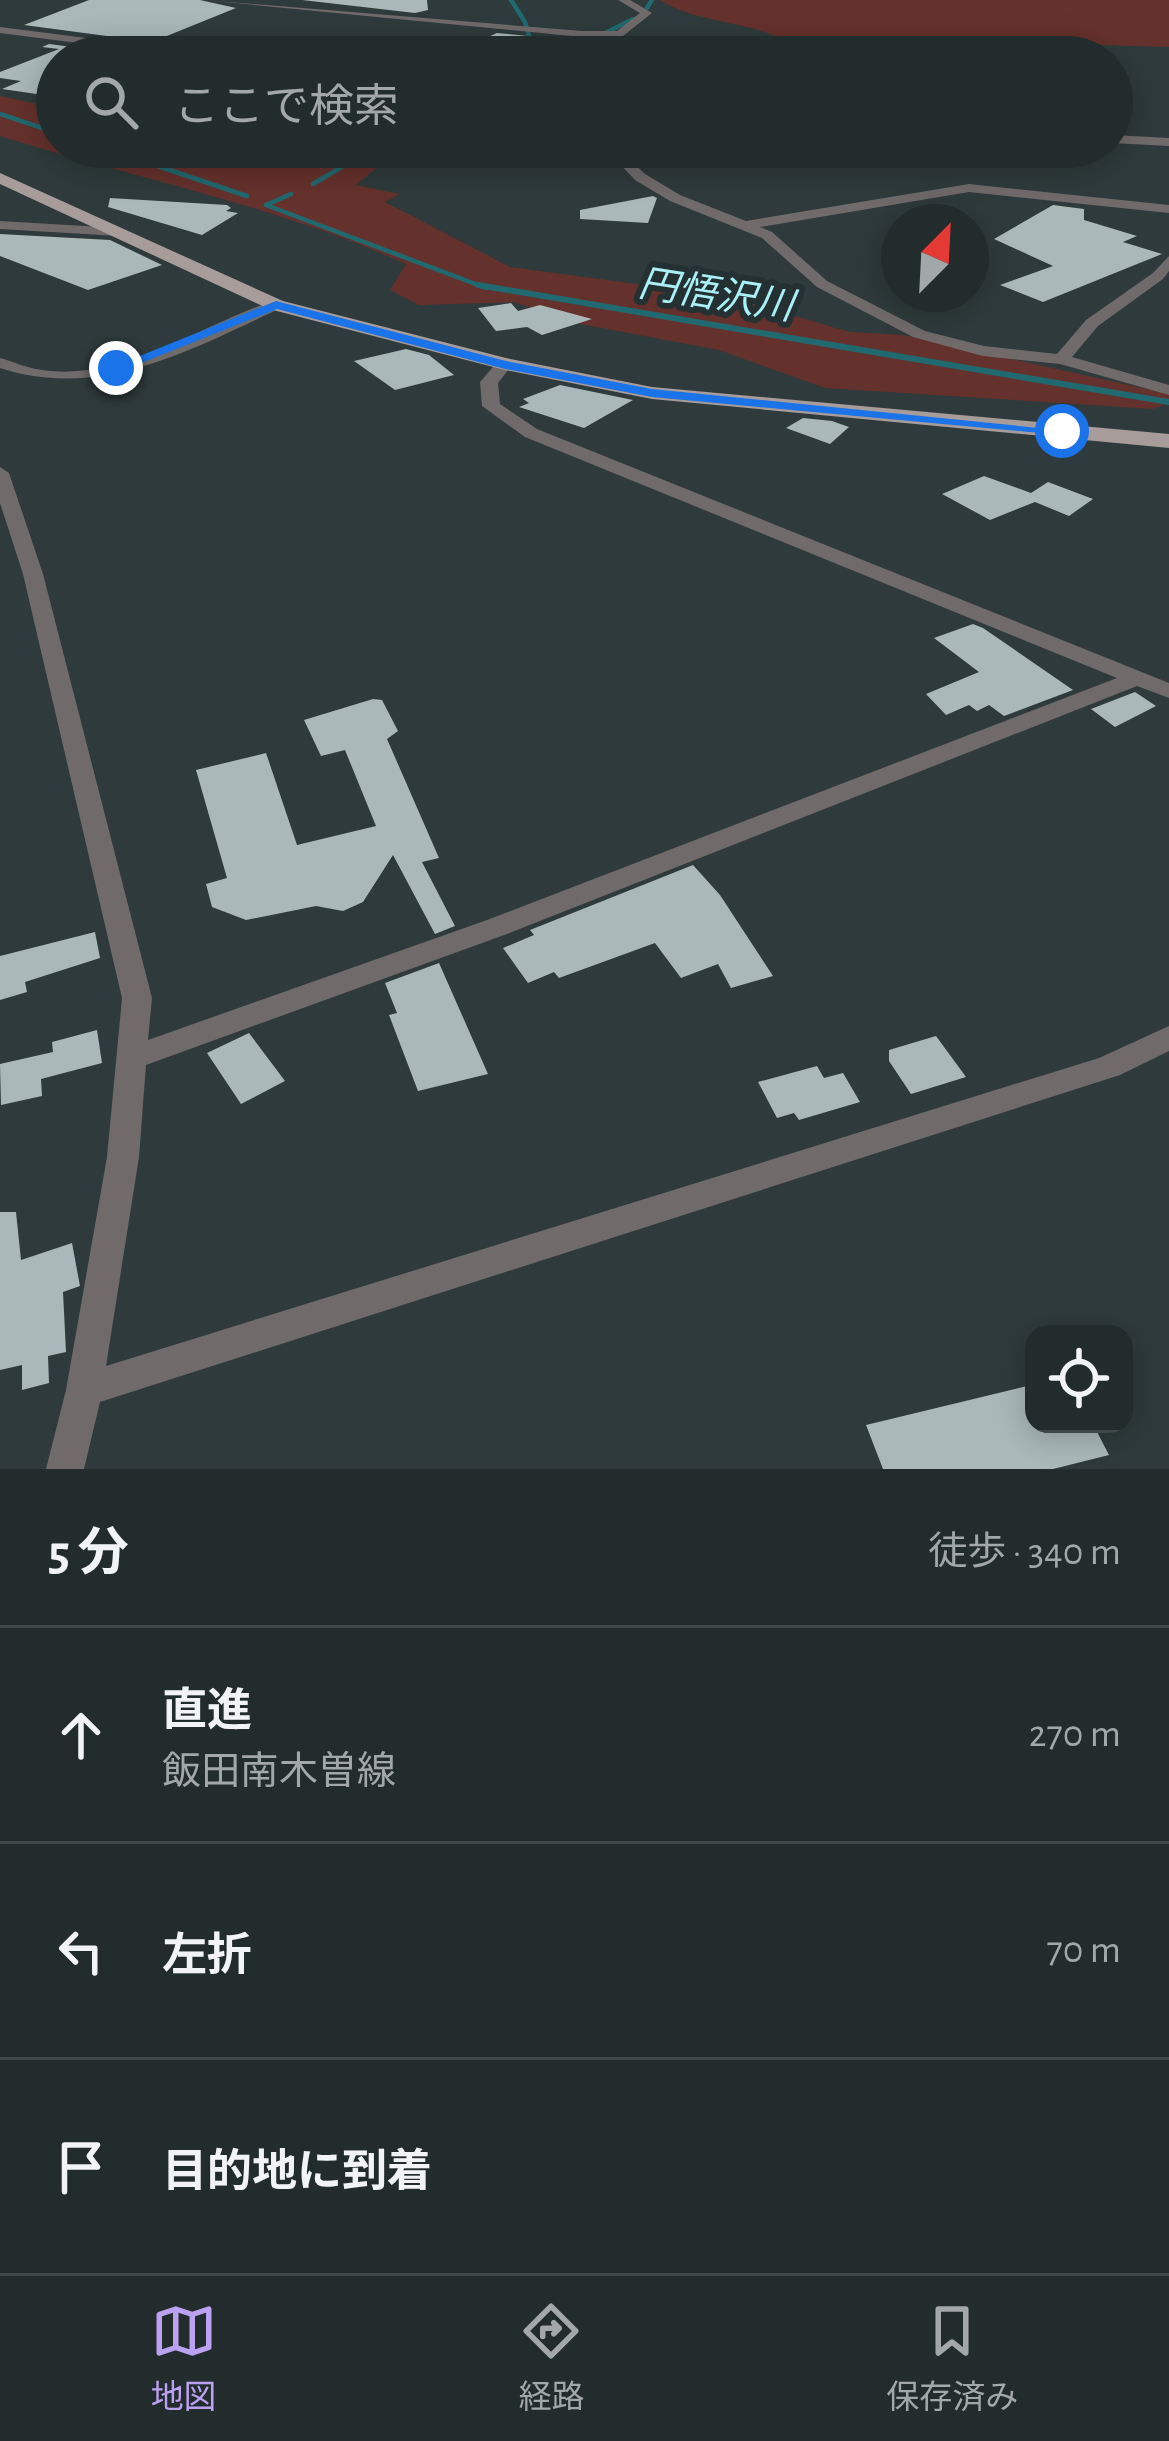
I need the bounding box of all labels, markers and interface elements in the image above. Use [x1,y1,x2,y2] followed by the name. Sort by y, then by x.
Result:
[36,36,1133,168] search box
[78,69,144,135] icon: search
[174,85,399,130] text: ここで検索
[881,204,989,312] north arrow
[636,263,800,328] water label: 円悟沢川
[89,341,143,395] route end
[1035,404,1089,458] route start
[1025,1325,1133,1433] map controls
[1025,1325,1133,1433] button: locate
[48,1528,129,1579] text: 5 分
[928,1533,1121,1572] text: 徒歩 · 340 m
[162,1689,252,1734] text: 直進
[48,1702,114,1768] icon: ahead
[1029,1715,1121,1754] text: 270 m
[162,1753,396,1792] text: 飯田南木曽線
[48,1918,114,1984] icon: left
[1047,1931,1121,1970] text: 70 m
[162,1934,252,1979] text: 左折
[48,2134,114,2200] icon: arrive
[162,2150,432,2195] text: 目的地に到着
[151,2298,217,2419] tab: 地図
[518,2298,584,2419] tab: 経路
[886,2298,1018,2419] tab: 保存済み

